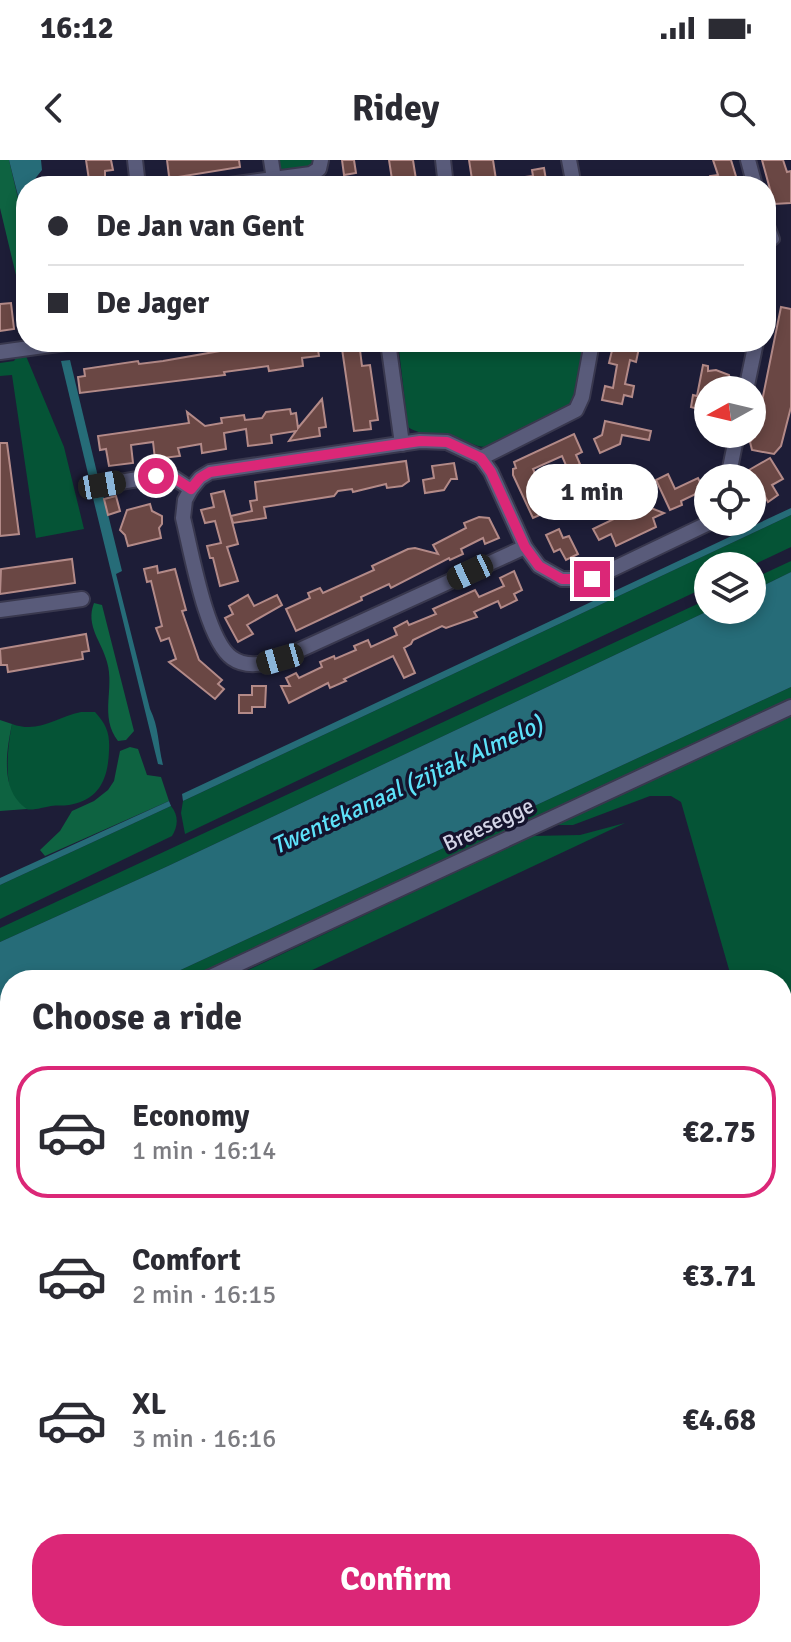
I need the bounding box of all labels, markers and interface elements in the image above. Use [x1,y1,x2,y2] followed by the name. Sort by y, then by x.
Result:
[40,10,114,47] text: 16:12
[32,86,76,130] icon: back
[352,86,439,131] text: Ridey
[715,86,759,130] icon: search
[96,208,304,245] text: De Jan van Gent
[96,285,209,322] text: De Jager
[694,376,766,448] north arrow
[694,376,766,624] map controls
[138,458,174,494] route start
[526,463,658,519] callout: 1 min
[694,464,766,536] button: locate
[76,469,128,501] car
[561,476,623,508] text: 1 min
[443,551,497,593] car
[694,552,766,624] button: layers
[574,561,610,597] route end
[254,641,306,677] car
[267,708,548,861] water label: Twentekanaal (zijtak Almelo)
[438,792,538,857] street label: Breesegge
[32,995,242,1040] text: Choose a ride
[36,1096,108,1168] icon: car
[132,1098,249,1135] text: Economy
[683,1114,756,1151] text: €2.75
[132,1135,276,1167] text: 1 min · 16:14
[36,1240,108,1312] icon: car
[132,1242,241,1279] text: Comfort
[683,1258,756,1295] text: €3.71
[132,1279,276,1311] text: 2 min · 16:15
[36,1384,108,1456] icon: car
[132,1386,166,1423] text: XL
[683,1402,756,1439] text: €4.68
[132,1423,276,1455] text: 3 min · 16:16
[32,1534,760,1626] button: Confirm

